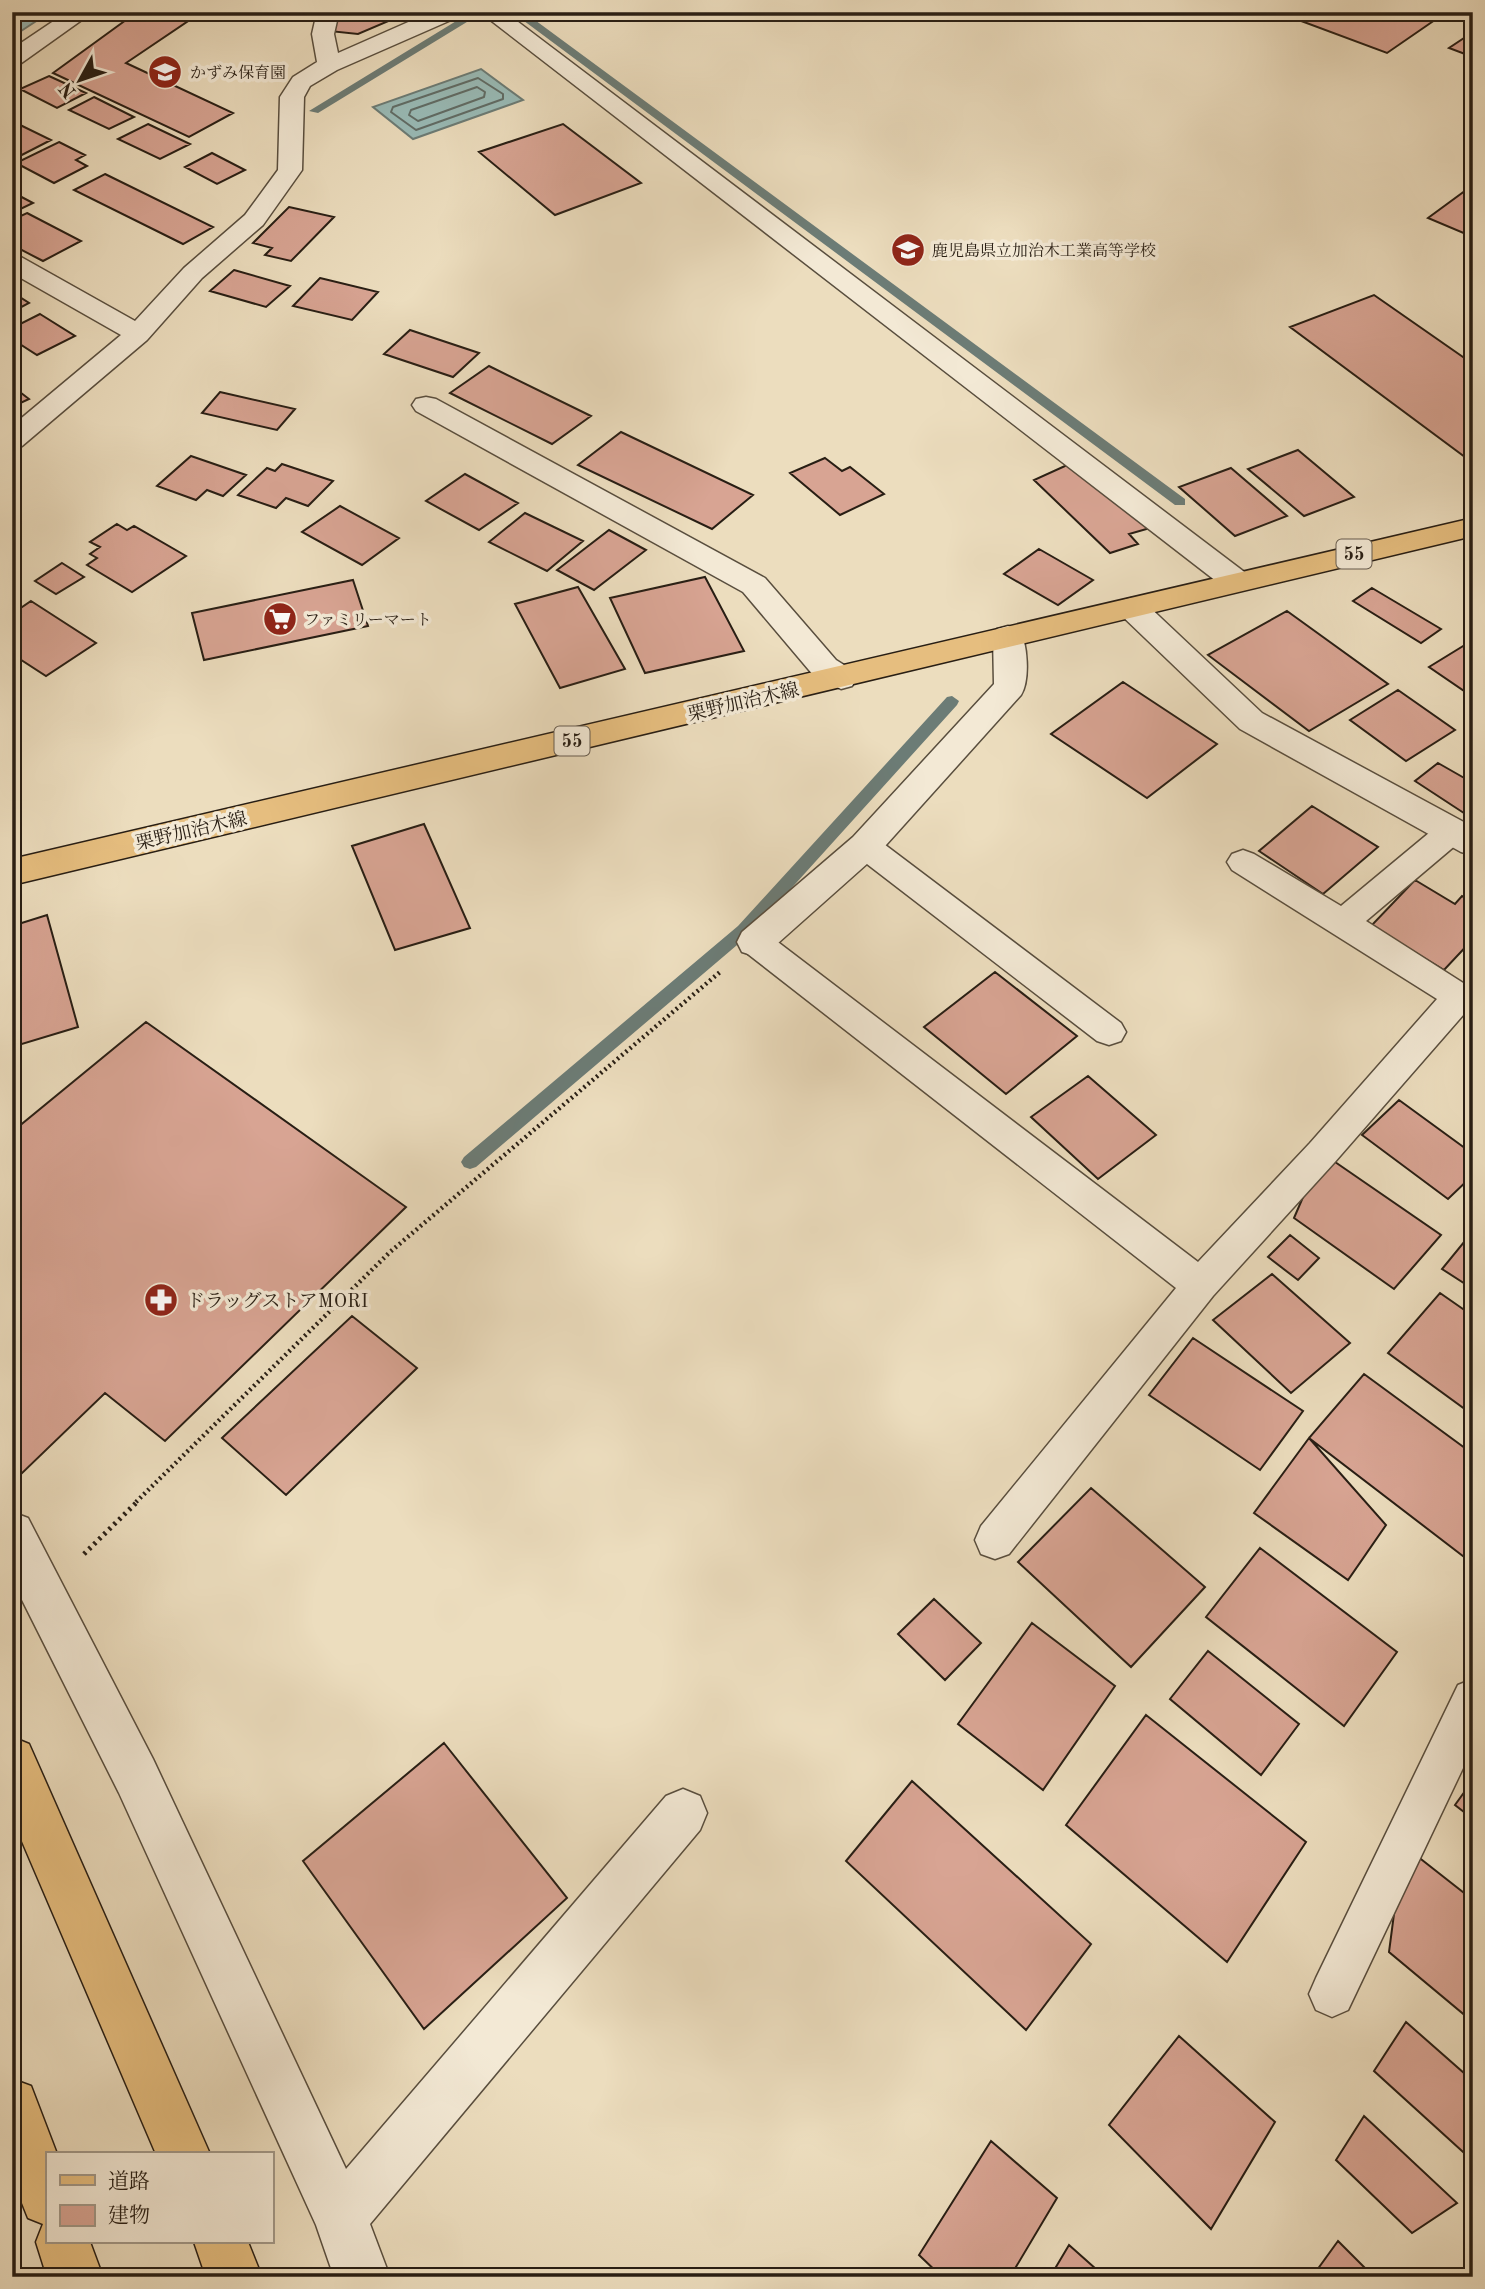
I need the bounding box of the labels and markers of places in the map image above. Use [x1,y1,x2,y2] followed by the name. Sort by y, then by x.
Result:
[146,53,184,91] school or university icon: かずみ保育園
[190,64,286,82] place label: かずみ保育園
[889,231,927,269] school or university icon: 鹿児島県立加治木工業高等学校
[932,242,1156,260] place label: 鹿児島県立加治木工業高等学校
[261,600,299,638] supermarket icon: ファミリーマート
[304,612,432,629] place label: ファミリーマート
[142,1281,180,1319] pharmacy icon: ドラッグストアMORI
[186,1291,368,1312] place label: ドラッグストアMORI

